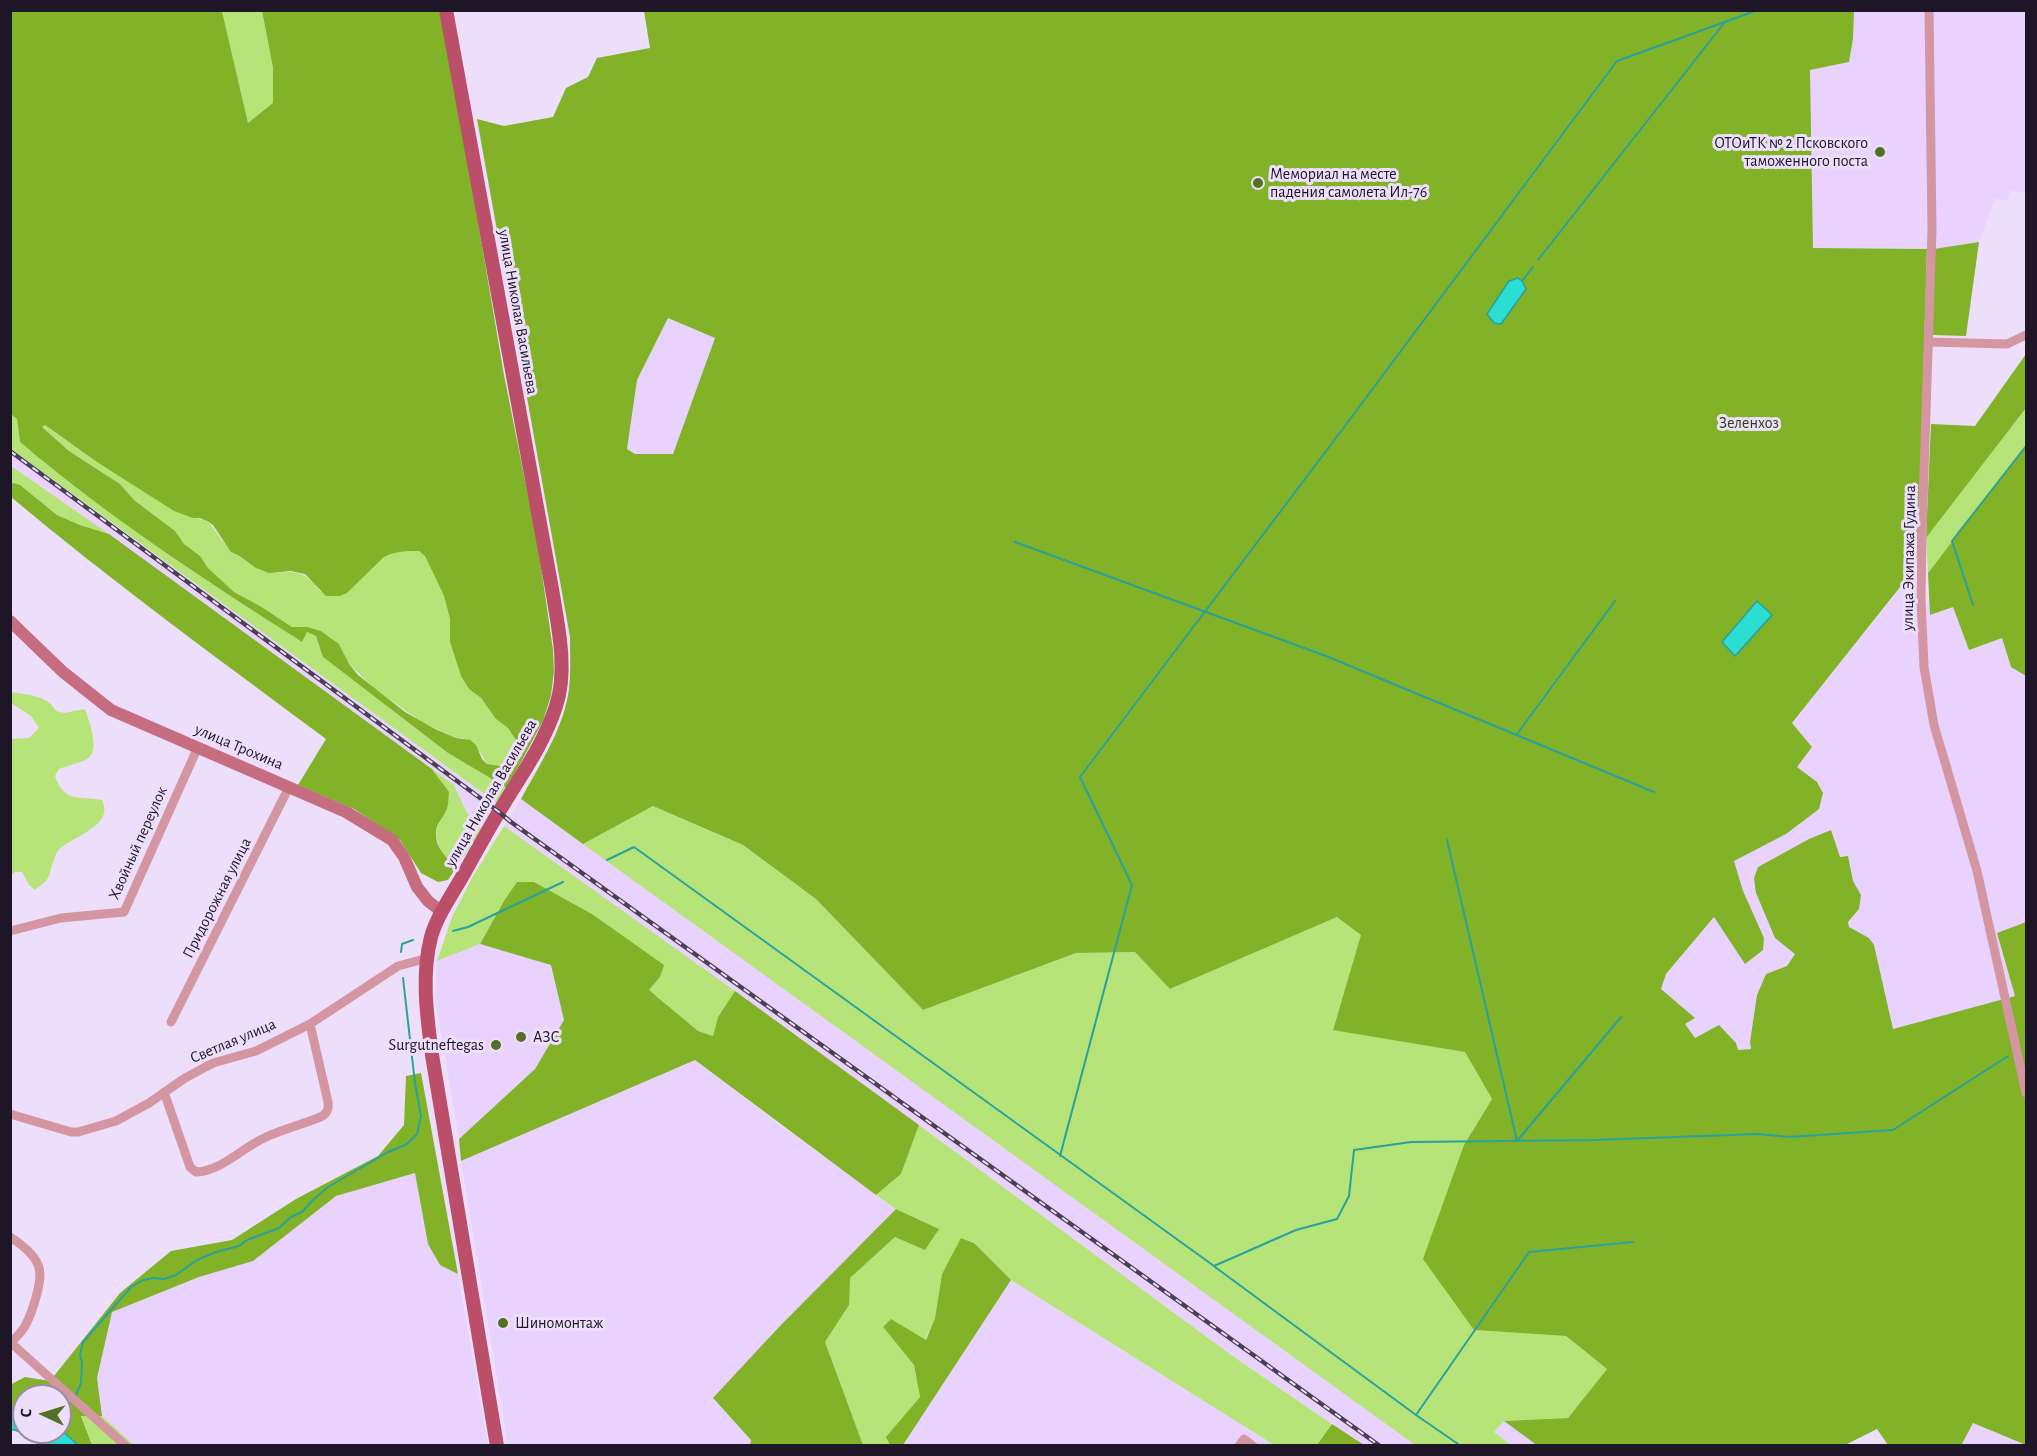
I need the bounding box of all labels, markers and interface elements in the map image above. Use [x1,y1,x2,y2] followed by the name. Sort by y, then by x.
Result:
[1714,133,1868,171] place label: ОТОиТК № 2 Псковского таможенного поста
[1873,145,1887,159] marker: ОТОиТК № 2 Псковского таможенного поста
[1270,164,1427,202] place label: Мемориал на месте падения самолета Ил-76
[1251,176,1265,190] marker: Мемориал на месте падения самолета Ил-76
[494,228,542,396] street label: улица Николая Васильева
[1719,413,1779,433] park label: Зеленхоз
[1898,485,1920,631] street label: улица Экипажа Гудина
[441,716,541,870] street label: улица Николая Васильева
[192,720,286,774] street label: улица Трохина
[104,783,172,903] street label: Хвойный переулок
[178,835,256,961] street label: Придорожная улица
[187,1014,279,1068] street label: Светлая улица
[533,1027,560,1047] place label: АЗС
[514,1030,528,1044] marker: АЗС
[389,1035,484,1055] place label: Surgutneftegas
[489,1038,503,1052] marker: Surgutneftegas
[515,1313,603,1333] place label: Шиномонтаж
[496,1316,510,1330] marker: Шиномонтаж
[12,1384,72,1444] north arrow
[18,1408,34,1418] text: С

